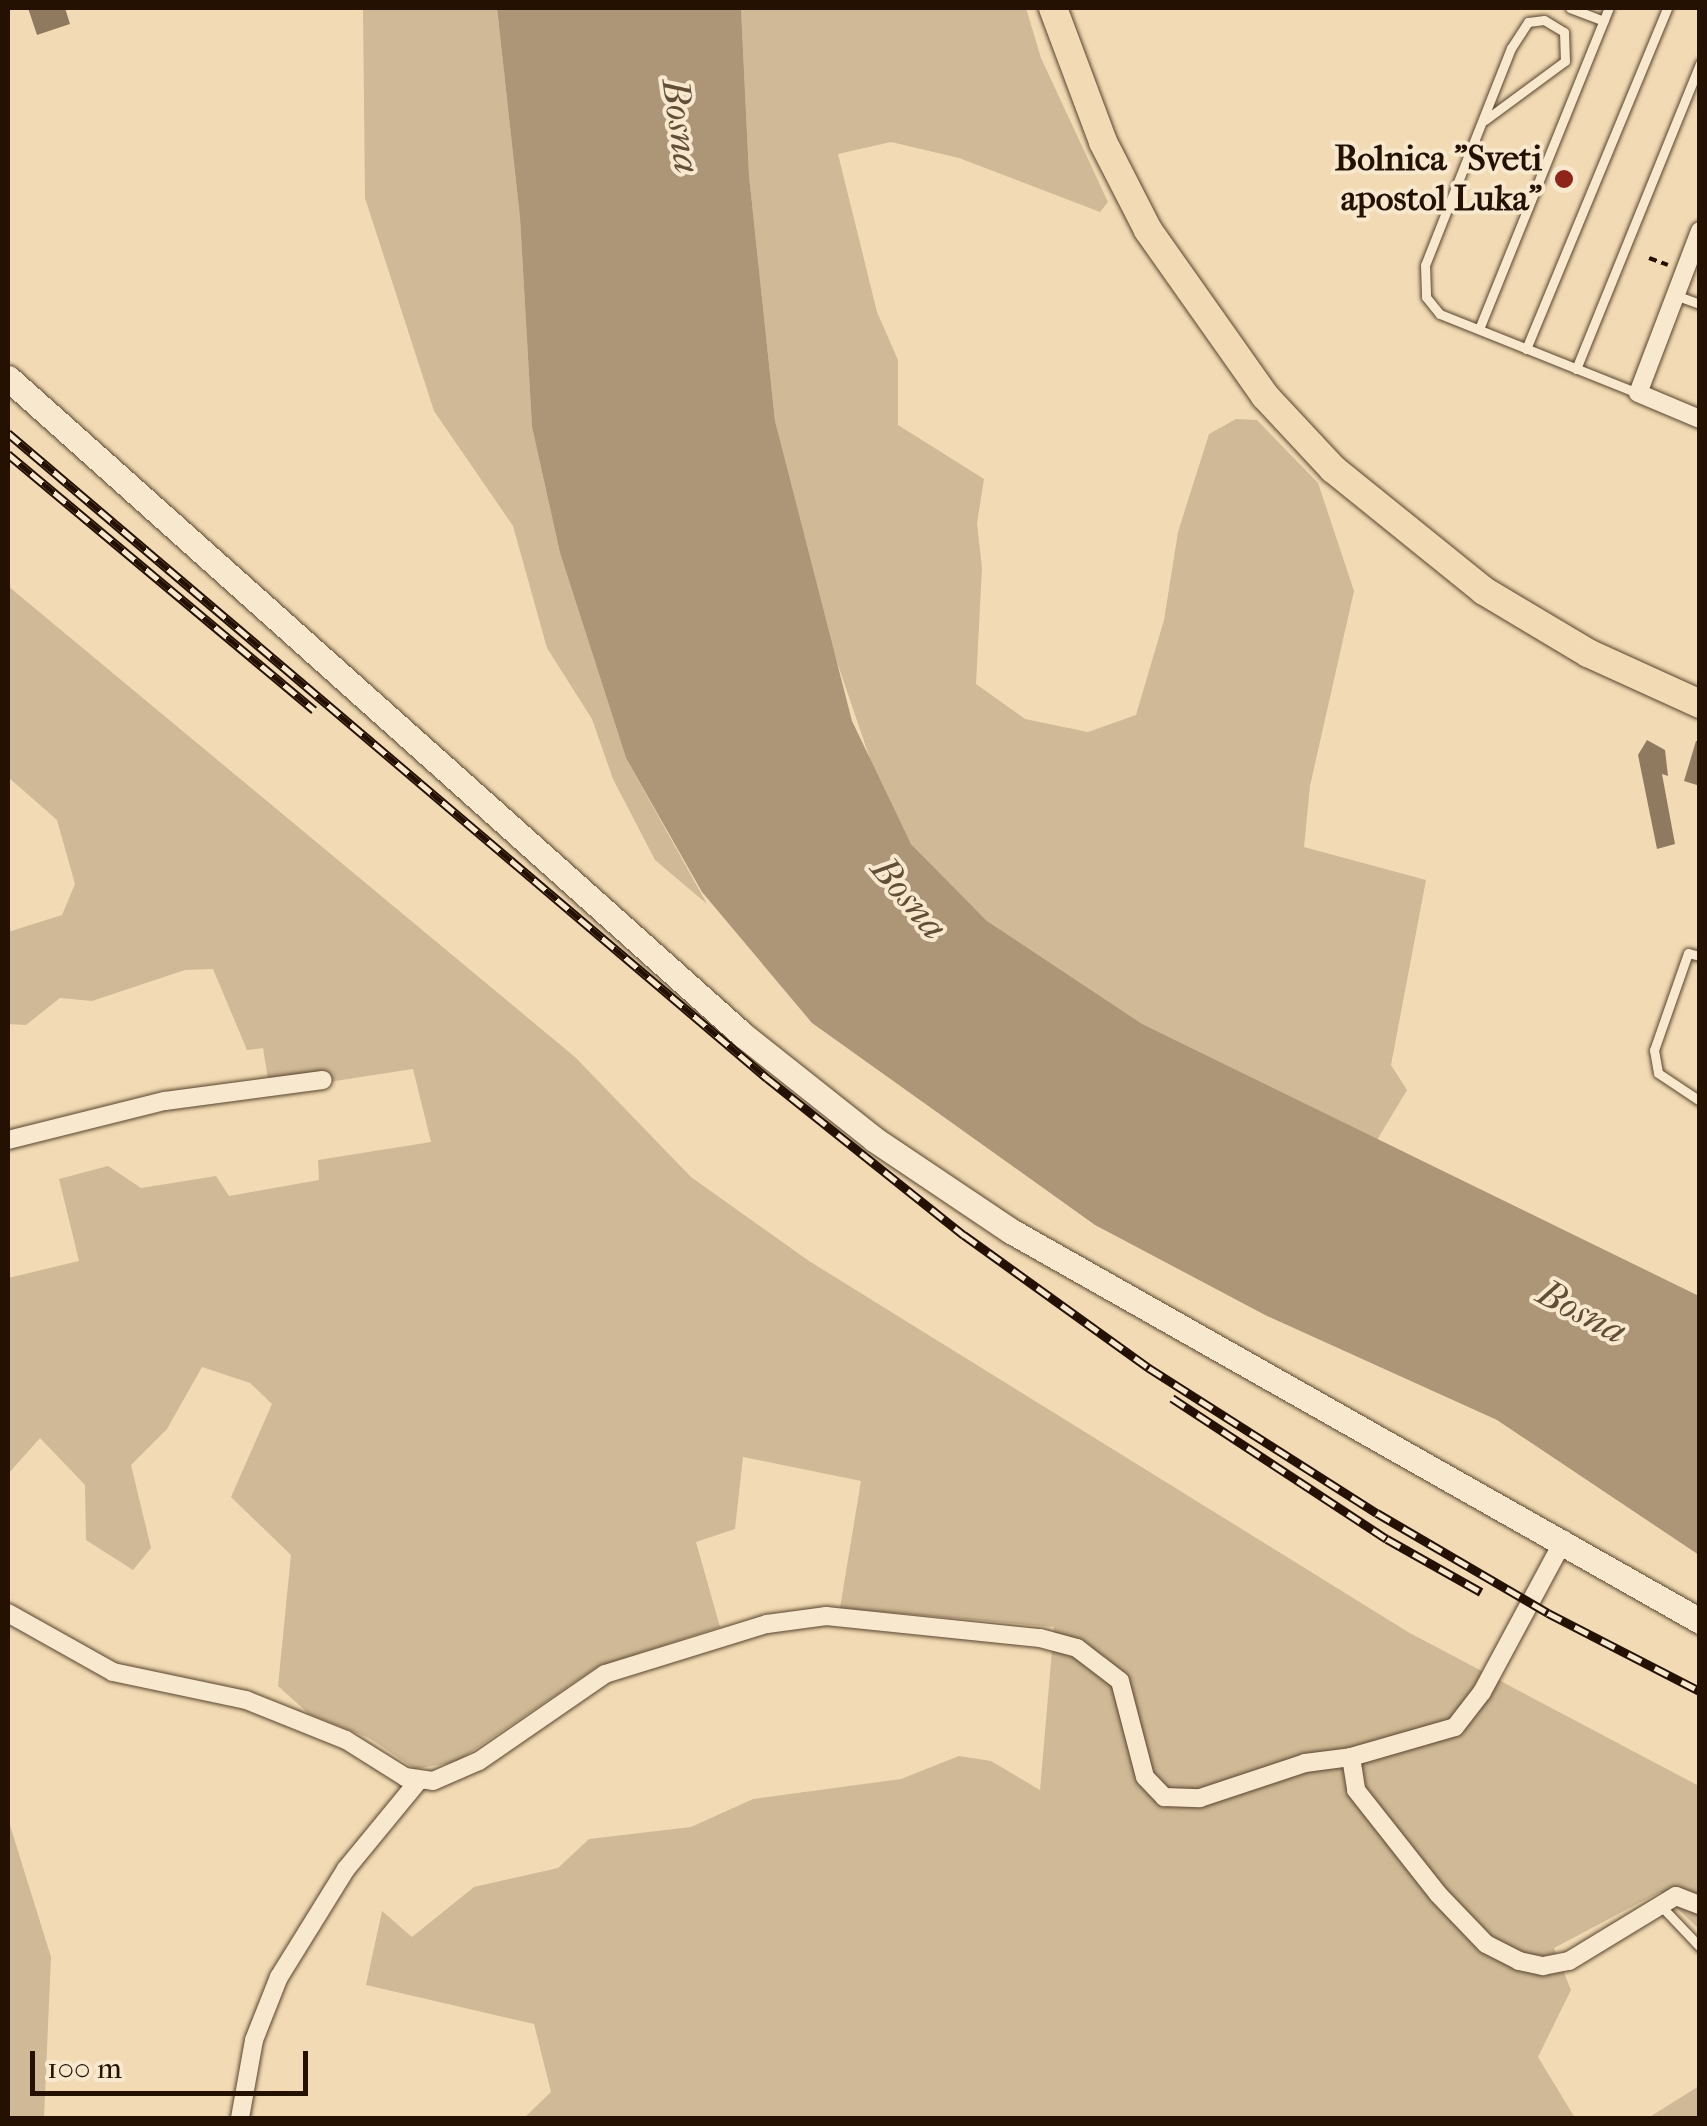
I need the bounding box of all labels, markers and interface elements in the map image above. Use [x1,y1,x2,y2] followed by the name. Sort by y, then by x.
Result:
[652,76,710,176] water label: Bosna
[1335,138,1542,220] place label: Bolnica "Sveti apostol Luka"
[1551,166,1577,192] marker: Bolnica "Sveti apostol Luka"
[861,847,957,949] water label: Bosna
[1530,1270,1634,1354] water label: Bosna
[35,2031,312,2093] scale bar
[47,2051,122,2086] text: 100 m

